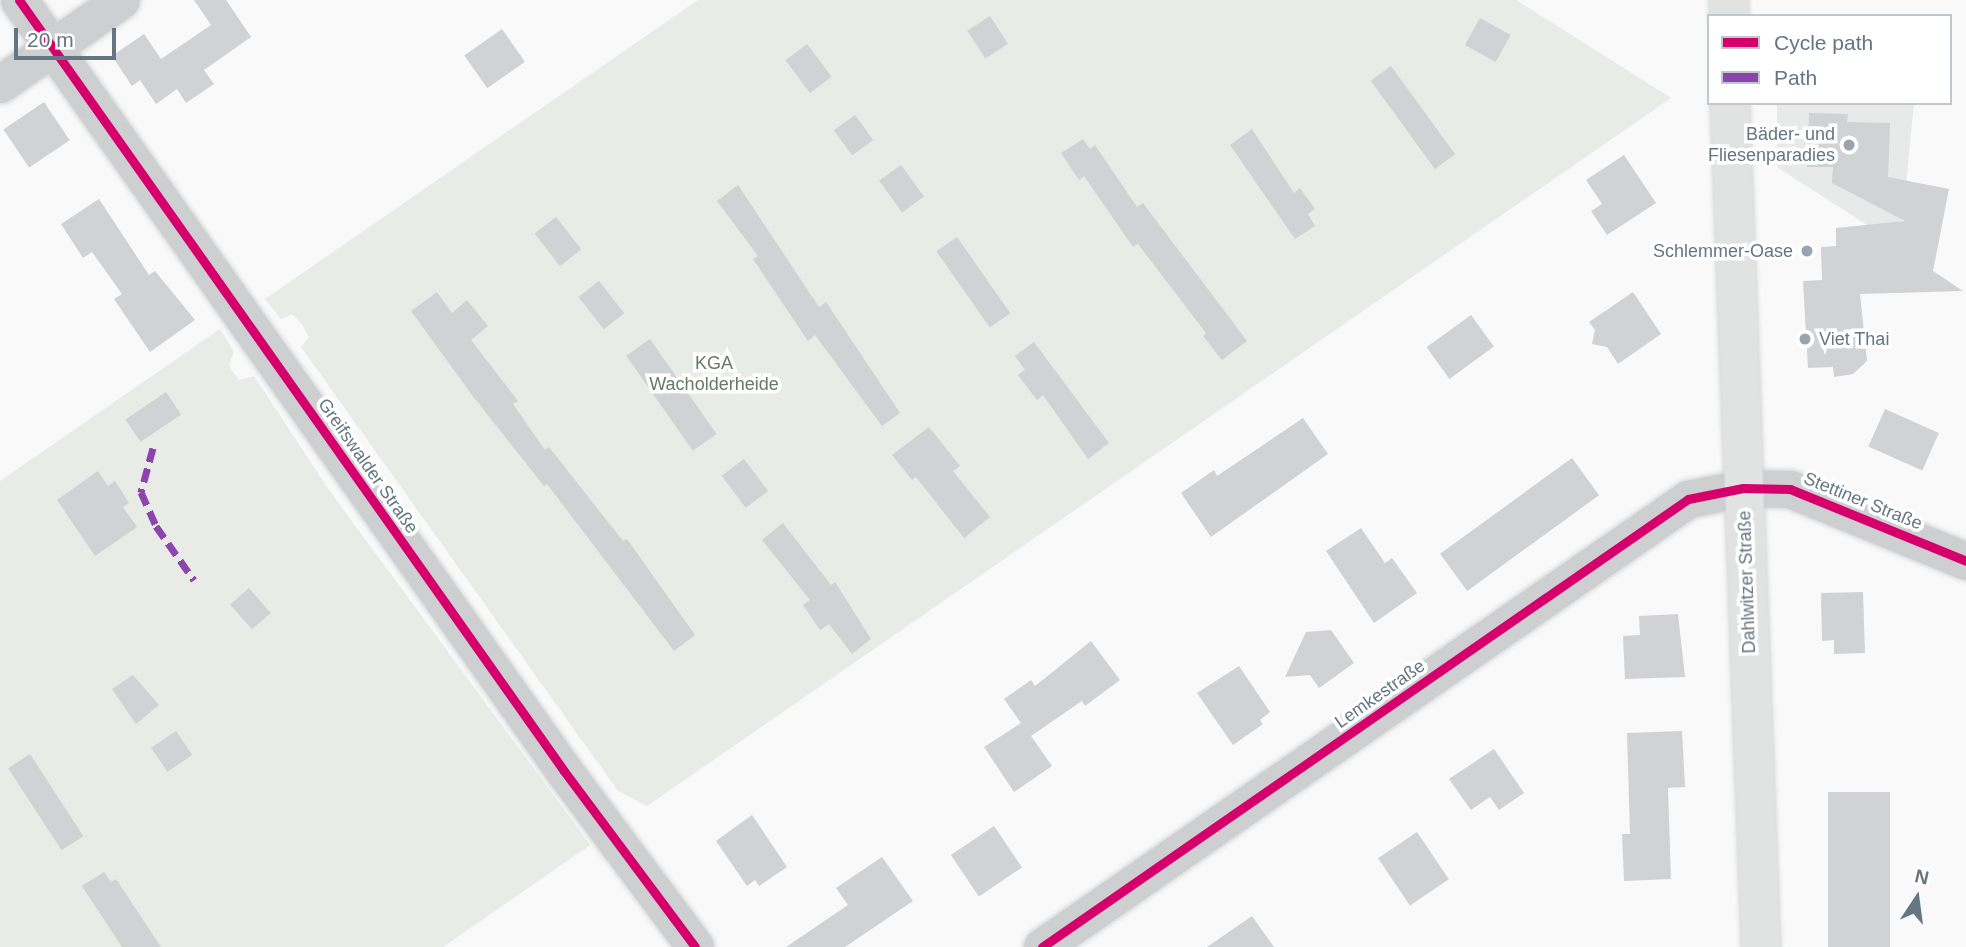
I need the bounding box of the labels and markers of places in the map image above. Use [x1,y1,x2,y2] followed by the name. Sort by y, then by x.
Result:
[1708,124,1835,166] place label: Bäder- und Fliesenparadies
[1841,137,1857,153] marker: Bäder- und Fliesenparadies
[1653,240,1793,262] place label: Schlemmer-Oase
[1799,243,1815,259] marker: Schlemmer-Oase
[1819,328,1890,350] place label: Viet Thai
[1797,331,1813,347] marker: Viet Thai

